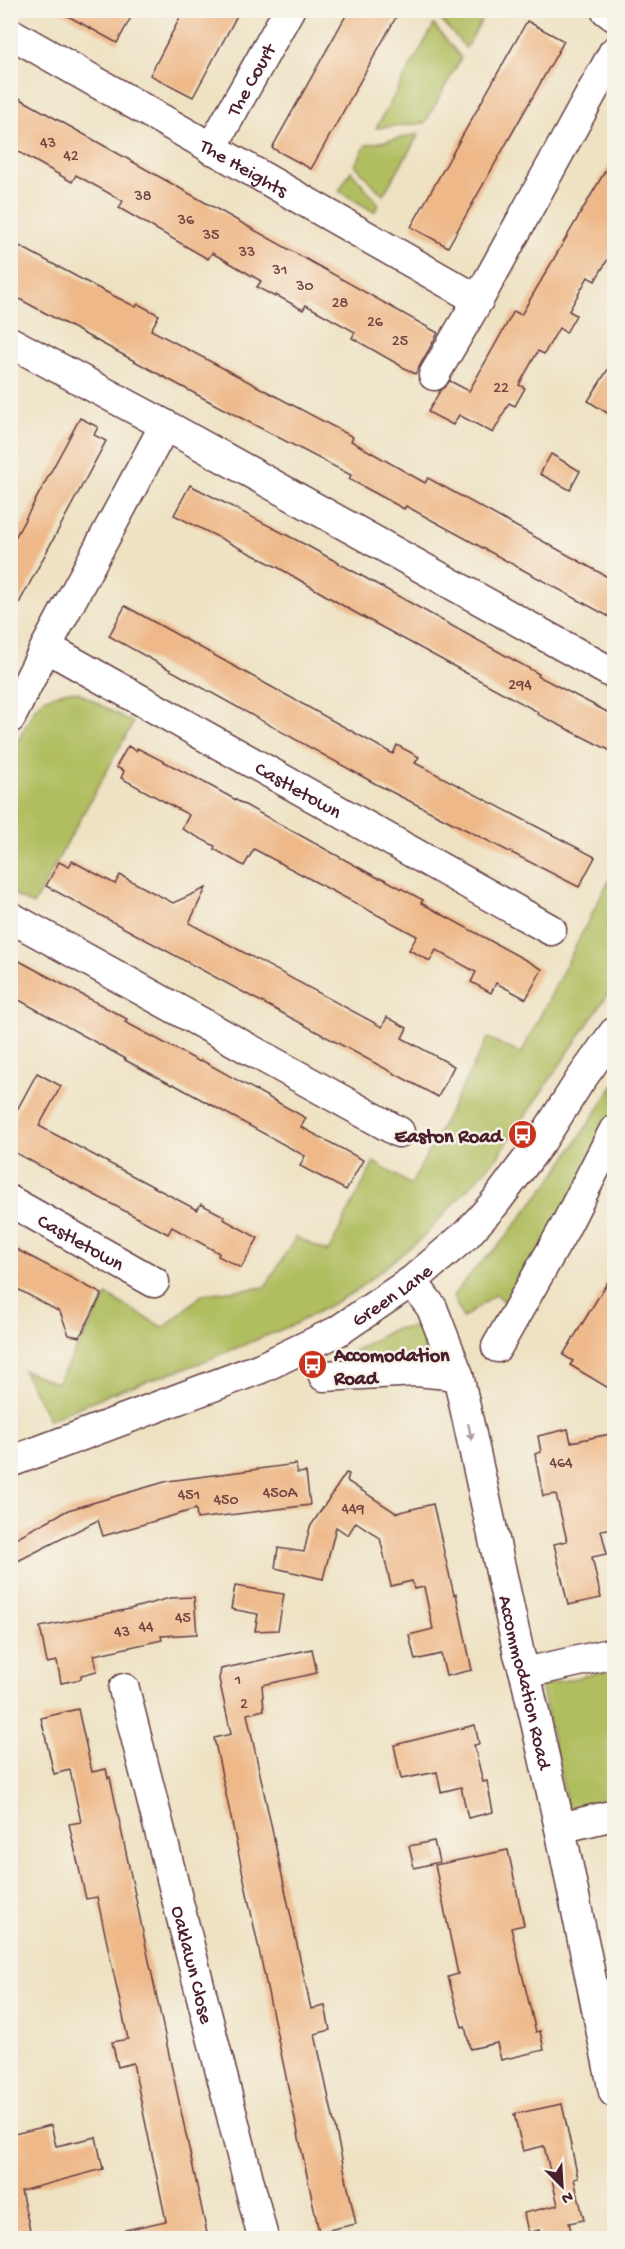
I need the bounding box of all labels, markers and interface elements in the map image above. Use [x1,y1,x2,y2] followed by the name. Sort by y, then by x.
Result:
[223,39,284,122] street label: The Court
[40,135,56,154] house number: 43
[194,135,291,204] street label: The Heights
[63,148,79,167] house number: 42
[133,188,152,207] house number: 38
[177,212,195,231] house number: 36
[202,227,219,246] house number: 35
[238,244,255,263] house number: 33
[272,262,287,281] house number: 31
[295,278,314,297] house number: 30
[332,295,349,314] house number: 28
[367,314,384,333] house number: 26
[392,333,408,352] house number: 25
[493,380,509,399] house number: 22
[508,677,532,696] house number: 294
[250,758,345,826] street label: Castletown
[507,1119,539,1151] bus stop icon: Easton Road
[395,1127,504,1150] place label: Easton Road
[32,1211,128,1278] street label: Castletown
[349,1260,439,1333] street label: Green Lane
[333,1346,450,1392] place label: Accomodation Road
[297,1349,329,1381] bus stop icon: Accomodation Road
[466,1423,476,1441] one-way arrow
[549,1455,573,1474] house number: 464
[263,1485,299,1504] house number: 450A
[178,1487,200,1506] house number: 451
[213,1492,239,1511] house number: 450
[341,1501,365,1520] house number: 449
[491,1593,555,1774] street label: Accommodation Road
[175,1610,191,1629] house number: 45
[138,1619,154,1638] house number: 44
[114,1624,130,1643] house number: 43
[234,1672,241,1691] house number: 1
[240,1696,248,1715] house number: 2
[164,1904,216,2027] street label: Oaklawn Close
[532,2156,592,2216] north arrow
[558,2186,575,2208] text: N

